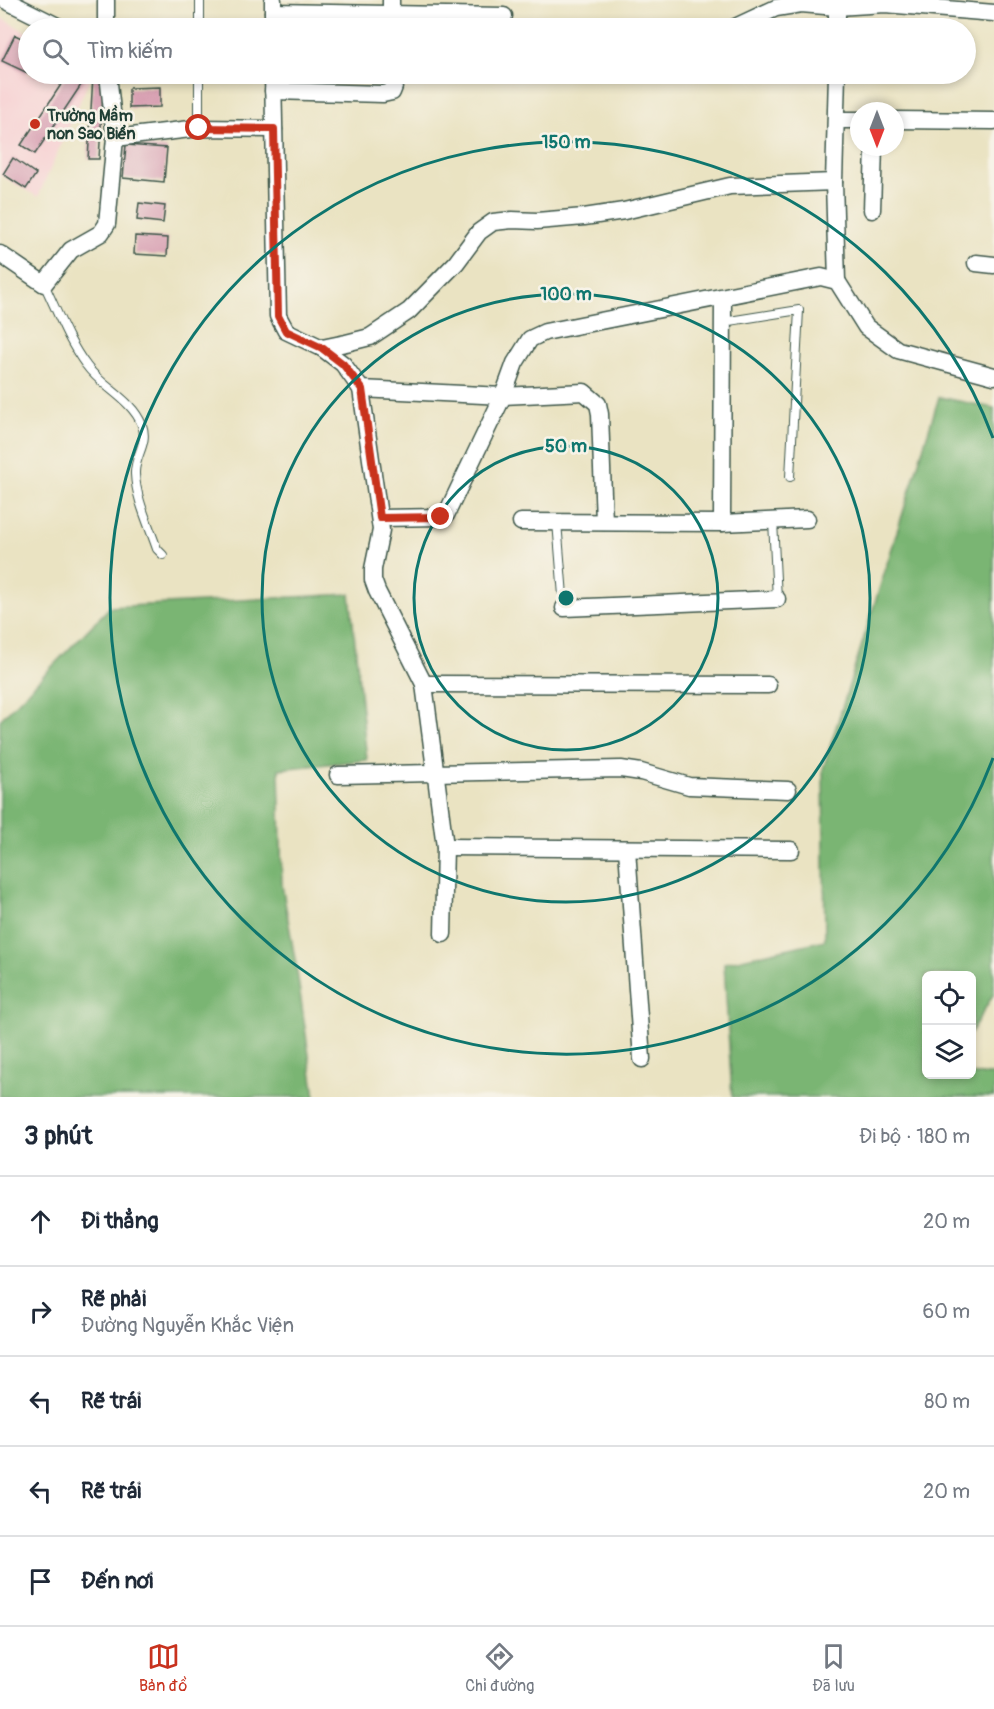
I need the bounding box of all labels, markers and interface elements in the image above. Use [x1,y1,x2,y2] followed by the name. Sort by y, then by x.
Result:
[18,18,976,84] search box
[39,35,72,68] icon: search
[87,37,173,65] text: Tìm kiếm
[850,102,904,156] north arrow
[46,104,136,144] place label: Trường Mầm non Sao Biển
[185,114,211,140] route start
[28,117,42,131] marker: Trường Mầm non Sao Biển
[542,131,591,154] text: 150 m
[540,283,592,306] text: 100 m
[545,435,587,458] text: 50 m
[427,503,453,529] route end
[556,588,576,608] centre of rings
[922,971,976,1079] map controls
[922,971,976,1025] button: locate
[922,1025,976,1079] button: layers
[24,1120,93,1152] text: 3 phút
[859,1124,970,1149] text: Đi bộ · 180 m
[24,1205,57,1238] icon: ahead
[81,1207,159,1235] text: Đi thẳng
[923,1209,970,1234] text: 20 m
[81,1285,146,1313] text: Rẽ phải
[24,1295,57,1328] icon: right
[923,1299,970,1324] text: 60 m
[81,1313,294,1338] text: Đường Nguyễn Khắc Viện
[24,1385,57,1418] icon: left
[81,1387,141,1415] text: Rẽ trái
[924,1389,970,1414] text: 80 m
[24,1475,57,1508] icon: left
[81,1477,141,1505] text: Rẽ trái
[923,1479,970,1504] text: 20 m
[24,1565,57,1598] icon: arrive
[81,1567,153,1595] text: Đến nơi
[139,1640,187,1696] tab: Bản đồ
[465,1640,534,1696] tab: Chỉ đường
[812,1640,855,1696] tab: Đã lưu

